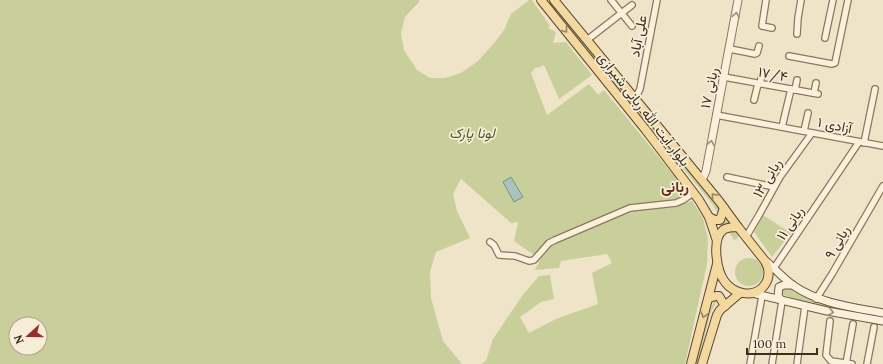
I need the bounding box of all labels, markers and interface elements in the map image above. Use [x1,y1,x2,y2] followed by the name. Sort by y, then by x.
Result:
[731,12,739,18] one-way arrow
[625,14,651,58] street label: علی آباد
[560,26,567,33] one-way arrow
[594,48,694,170] street label: بلوار آیت الله ربانی شیرازی
[757,63,789,85] street label: ۱۷/۴
[696,66,722,110] street label: ربانی ۱۷
[816,113,855,137] street label: آزادی ۱
[449,124,497,143] park label: لونا پارک
[707,139,715,146] one-way arrow
[748,155,786,201] street label: ربانی ۱۳
[661,177,689,196] district label: ربانی
[712,193,719,200] one-way arrow
[772,202,808,243] street label: ربانی ۱۱
[820,222,854,262] street label: ربانی ۹
[828,307,834,315] one-way arrow
[700,311,709,318] one-way arrow
[8,316,48,356] north arrow
[747,330,817,356] scale bar
[10,333,27,346] text: N
[753,336,786,351] text: 100 m

